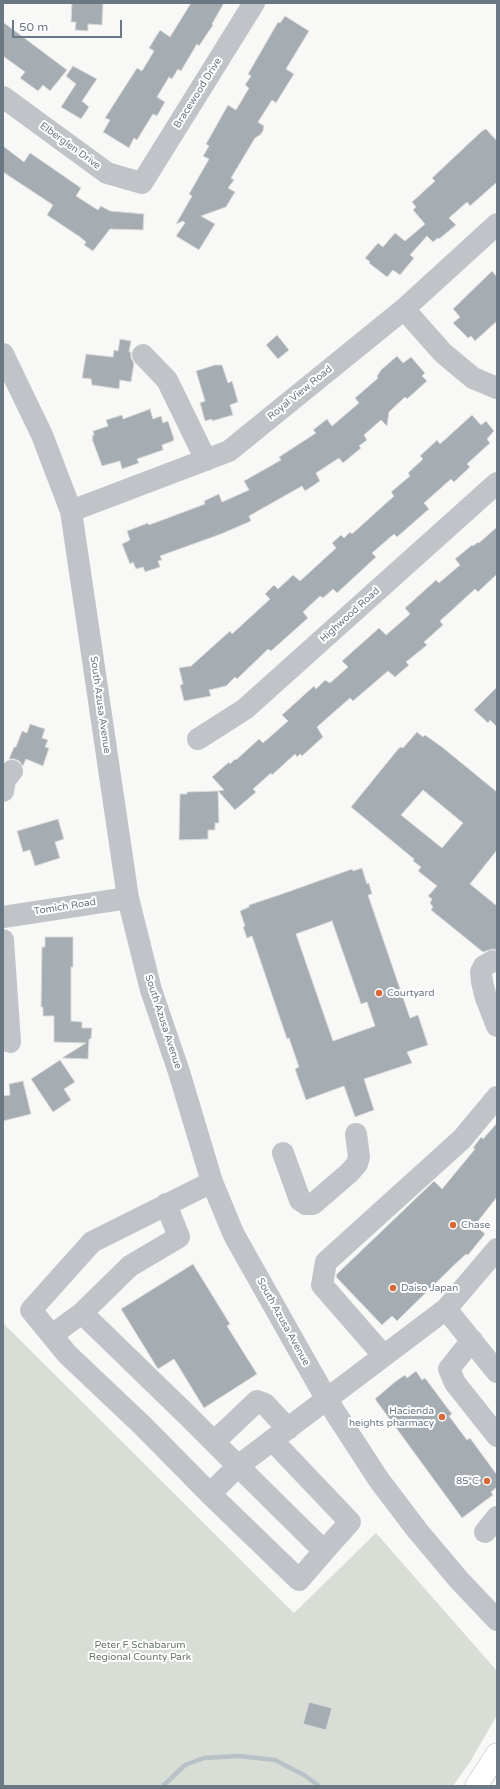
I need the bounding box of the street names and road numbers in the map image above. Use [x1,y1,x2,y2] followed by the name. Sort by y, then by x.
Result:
[172,56,224,130] street label: Bracewood Drive
[37,120,103,172] street label: Elberglen Drive
[265,363,335,423] street label: Royal View Road
[318,585,382,645] street label: Highwood Road
[87,656,113,754] street label: South Azusa Avenue
[33,896,97,918] street label: Tomich Road
[142,973,184,1071] street label: South Azusa Avenue
[254,1276,312,1368] street label: South Azusa Avenue

